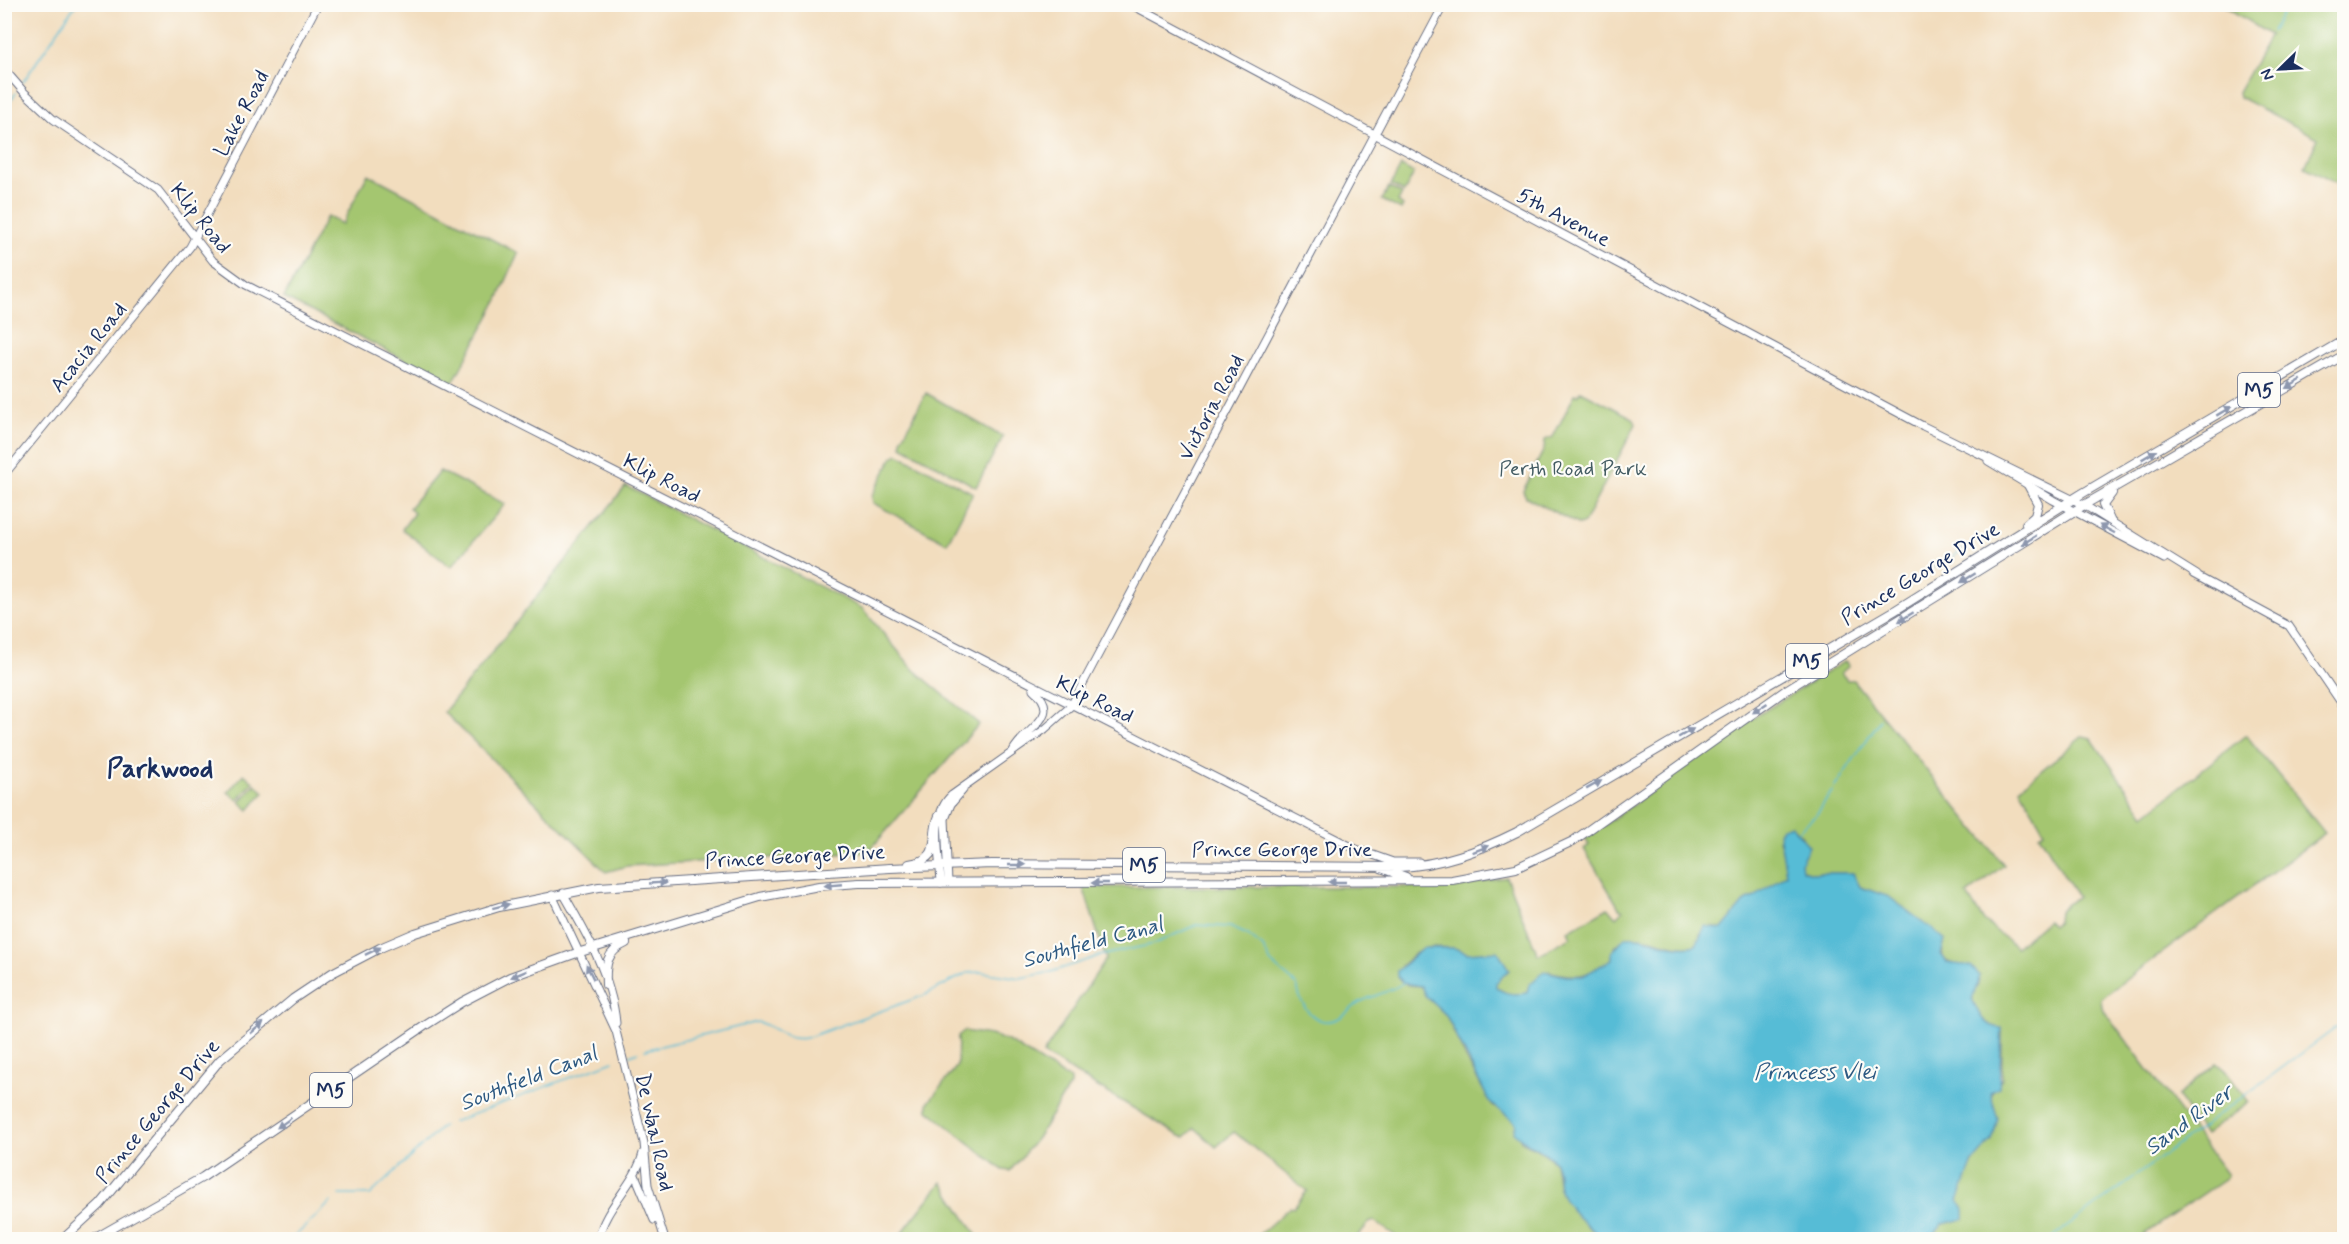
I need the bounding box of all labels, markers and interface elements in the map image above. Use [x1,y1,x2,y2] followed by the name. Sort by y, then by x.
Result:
[2250,39,2310,99] north arrow
[2256,65,2279,84] text: N
[208,66,276,161] street label: Lake Road
[163,177,237,260] street label: Klip Road
[1512,182,1615,254] street label: 5th Avenue
[44,297,134,398] street label: Acacia Road
[1172,350,1252,465] street label: Victoria Road
[2238,373,2280,407] road number: M5
[2285,379,2302,389] one-way arrow
[2216,405,2232,416] one-way arrow
[618,448,705,510] street label: Klip Road
[2141,449,2157,460] one-way arrow
[1499,455,1647,483] park label: Perth Road Park
[1836,515,2005,632] street label: Prince George Drive
[2099,524,2116,534] one-way arrow
[2021,534,2037,545] one-way arrow
[1960,572,1976,583] one-way arrow
[1898,611,1914,622] one-way arrow
[1786,644,1828,678] road number: M5
[1051,669,1138,731] street label: Klip Road
[1752,702,1768,713] one-way arrow
[1678,728,1695,738] one-way arrow
[107,752,213,787] district label: Parkwood
[1586,780,1603,790] one-way arrow
[1192,836,1372,864] street label: Prince George Drive
[704,838,886,876] street label: Prince George Drive
[1472,844,1490,854] one-way arrow
[1123,848,1165,882] road number: M5
[1008,860,1027,869] one-way arrow
[1327,877,1346,887] one-way arrow
[648,878,667,887] one-way arrow
[1090,878,1109,888] one-way arrow
[824,880,843,890] one-way arrow
[492,901,510,911] one-way arrow
[1019,910,1168,975] water label: Southfield Canal
[364,947,381,956] one-way arrow
[586,964,595,981] one-way arrow
[509,969,527,979] one-way arrow
[249,1021,265,1034] one-way arrow
[89,1034,226,1190] street label: Prince George Drive
[456,1039,603,1118] water label: Southfield Canal
[1754,1059,1879,1087] water label: Princess Vlei
[628,1071,680,1194] street label: De Waal Road
[310,1073,352,1107] road number: M5
[2140,1078,2241,1162] water label: Sand River
[276,1117,292,1129] one-way arrow

